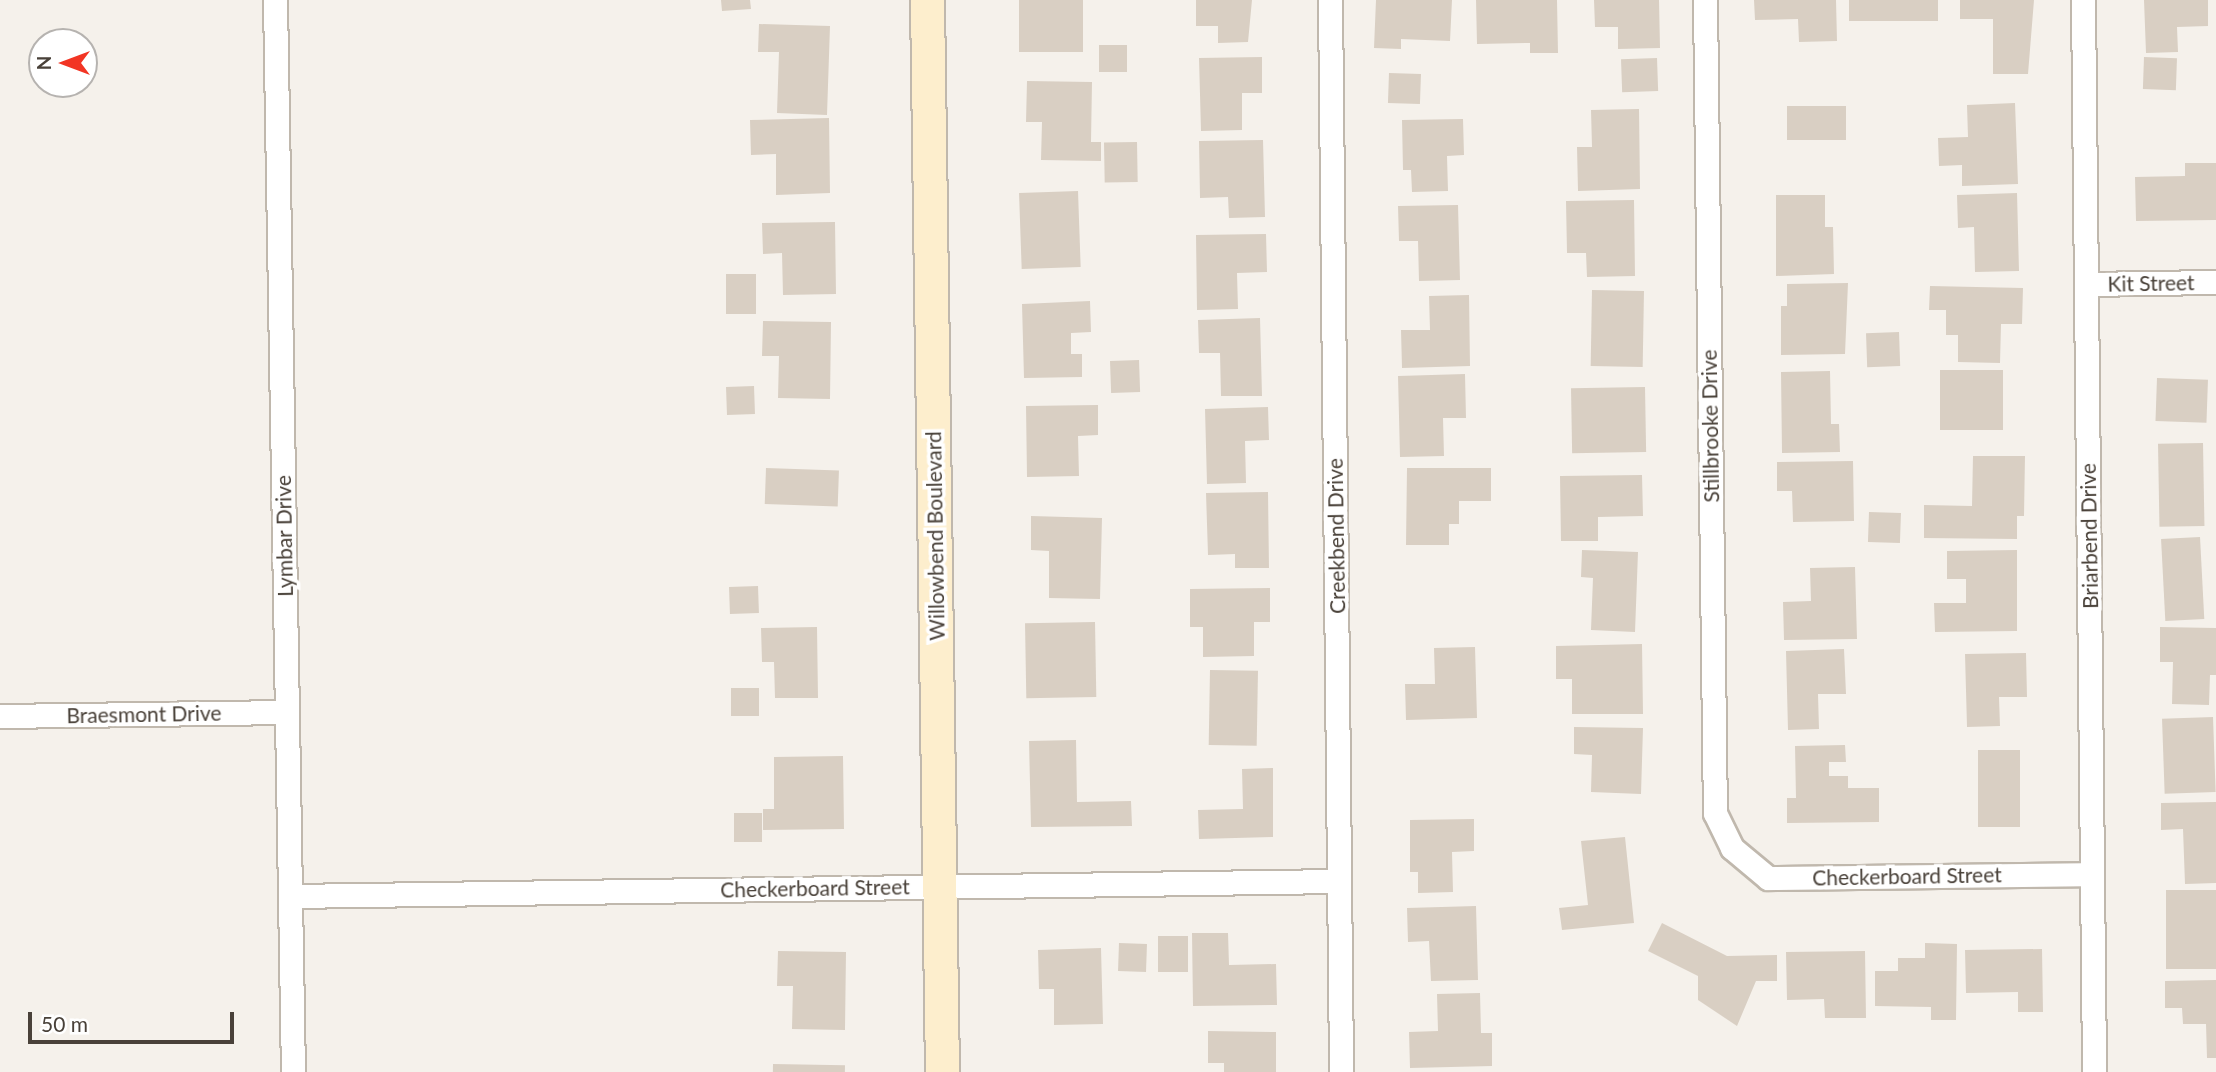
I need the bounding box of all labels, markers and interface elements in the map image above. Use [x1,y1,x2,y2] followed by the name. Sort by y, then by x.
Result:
[28,28,98,98] north arrow
[32,56,55,70] text: N
[2107,270,2195,296] street label: Kit Street
[1696,349,1724,503] street label: Stillbrooke Drive
[921,431,949,641] street label: Willowbend Boulevard
[1322,458,1350,614] street label: Creekbend Drive
[2075,463,2103,609] street label: Briarbend Drive
[270,475,298,597] street label: Lymbar Drive
[66,700,222,728] street label: Braesmont Drive
[1812,862,2002,890] street label: Checkerboard Street
[720,874,910,902] street label: Checkerboard Street
[32,998,238,1042] scale bar
[41,1011,88,1036] text: 50 m

